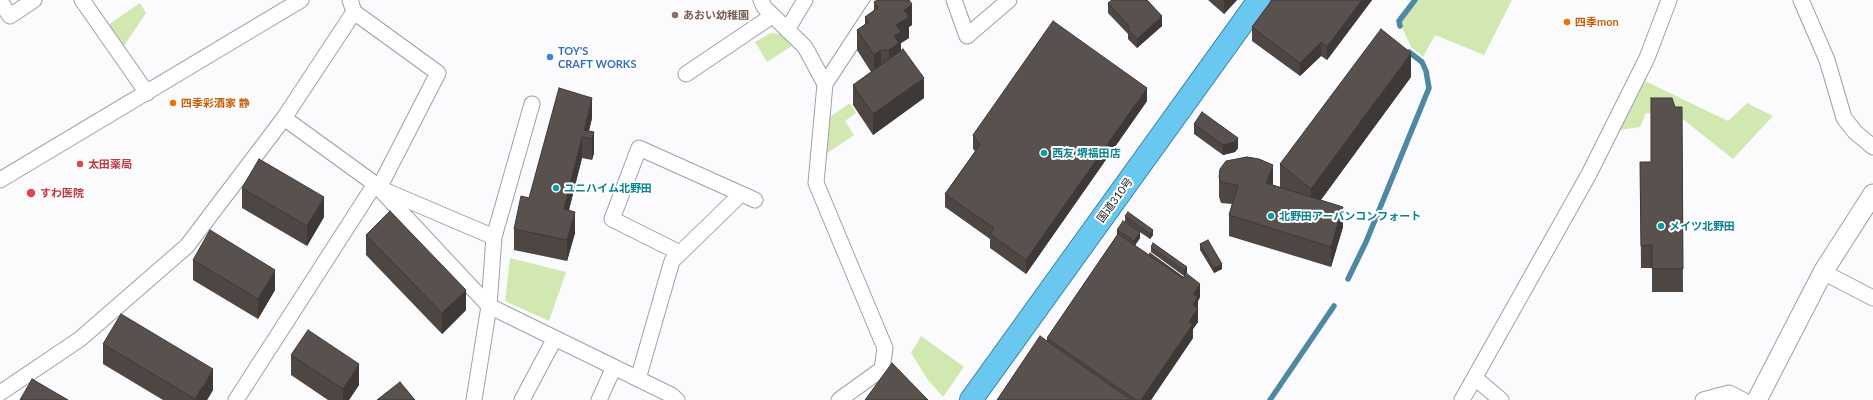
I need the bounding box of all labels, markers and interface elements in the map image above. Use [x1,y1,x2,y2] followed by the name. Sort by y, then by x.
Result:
[683,8,749,22] place label: あおい幼稚園
[670,10,680,20] marker: あおい幼稚園
[1575,15,1619,29] place label: 四季mon
[1562,17,1572,27] marker: 四季mon
[558,44,636,70] place label: TOY'S CRAFT WORKS
[545,52,555,62] marker: TOY'S CRAFT WORKS
[181,96,250,110] place label: 四季彩酒家 静
[168,98,178,108] marker: 四季彩酒家 静
[1052,146,1121,160] place label: 西友 堺福田店
[1039,148,1049,158] marker: 西友 堺福田店
[88,157,132,171] place label: 太田薬局
[75,159,85,169] marker: 太田薬局
[1094,175,1136,225] street label: 国道310号
[564,181,652,195] place label: ユニハイム北野田
[551,183,561,193] marker: ユニハイム北野田
[40,186,84,200] place label: すわ医院
[25,187,37,199] marker: すわ医院
[1279,209,1421,223] place label: 北野田アーバンコンフォート
[1266,211,1276,221] marker: 北野田アーバンコンフォート
[1669,219,1735,233] place label: メイツ北野田
[1656,221,1666,231] marker: メイツ北野田

